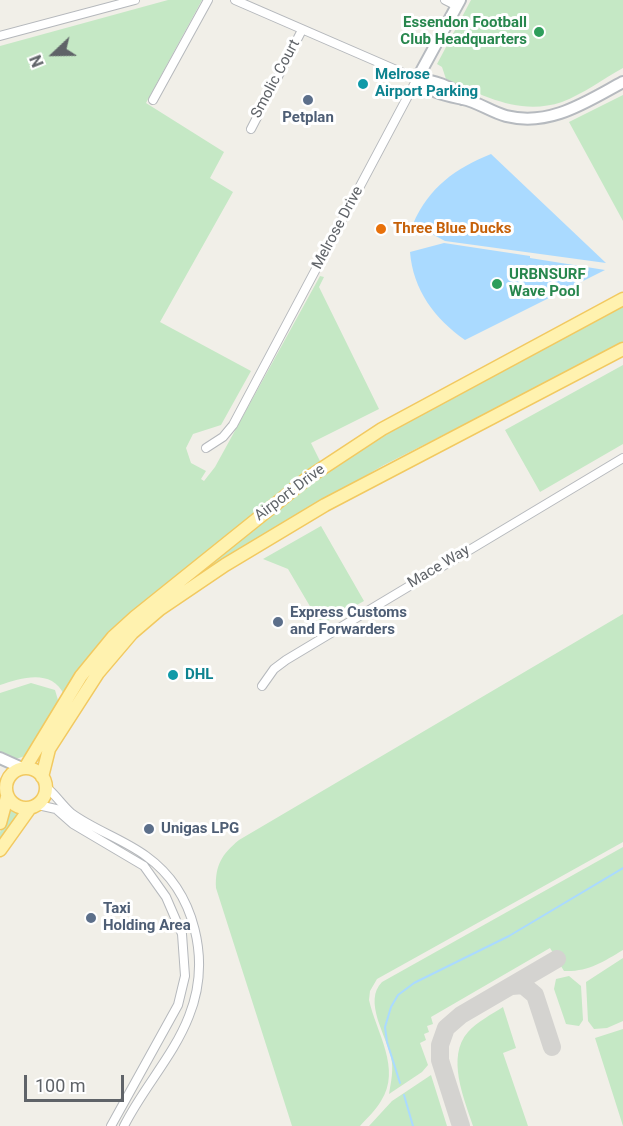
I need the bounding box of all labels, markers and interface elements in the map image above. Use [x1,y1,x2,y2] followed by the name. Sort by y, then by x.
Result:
[400,14,527,49] place label: Essendon Football Club Headquarters
[24,24,84,84] north arrow
[532,25,546,39] marker: Essendon Football Club Headquarters
[248,37,304,121] street label: Smolic Court
[26,52,48,70] text: N
[375,66,478,101] place label: Melrose Airport Parking
[356,77,370,91] marker: Melrose Airport Parking
[301,93,315,107] marker: Petplan
[282,109,334,127] place label: Petplan
[309,183,367,273] street label: Melrose Drive
[393,220,511,238] place label: Three Blue Ducks
[374,222,388,236] marker: Three Blue Ducks
[509,266,586,301] place label: URBNSURF Wave Pool
[490,277,504,291] marker: URBNSURF Wave Pool
[251,461,329,525] street label: Airport Drive
[405,542,473,592] street label: Mace Way
[290,604,407,639] place label: Express Customs and Forwarders
[271,615,285,629] marker: Express Customs and Forwarders
[185,666,213,684] place label: DHL
[166,668,180,682] marker: DHL
[161,820,239,838] place label: Unigas LPG
[142,822,156,836] marker: Unigas LPG
[103,900,191,935] place label: Taxi Holding Area
[84,911,98,925] marker: Taxi Holding Area
[27,1063,128,1101] scale bar
[35,1075,86,1096] text: 100 m

